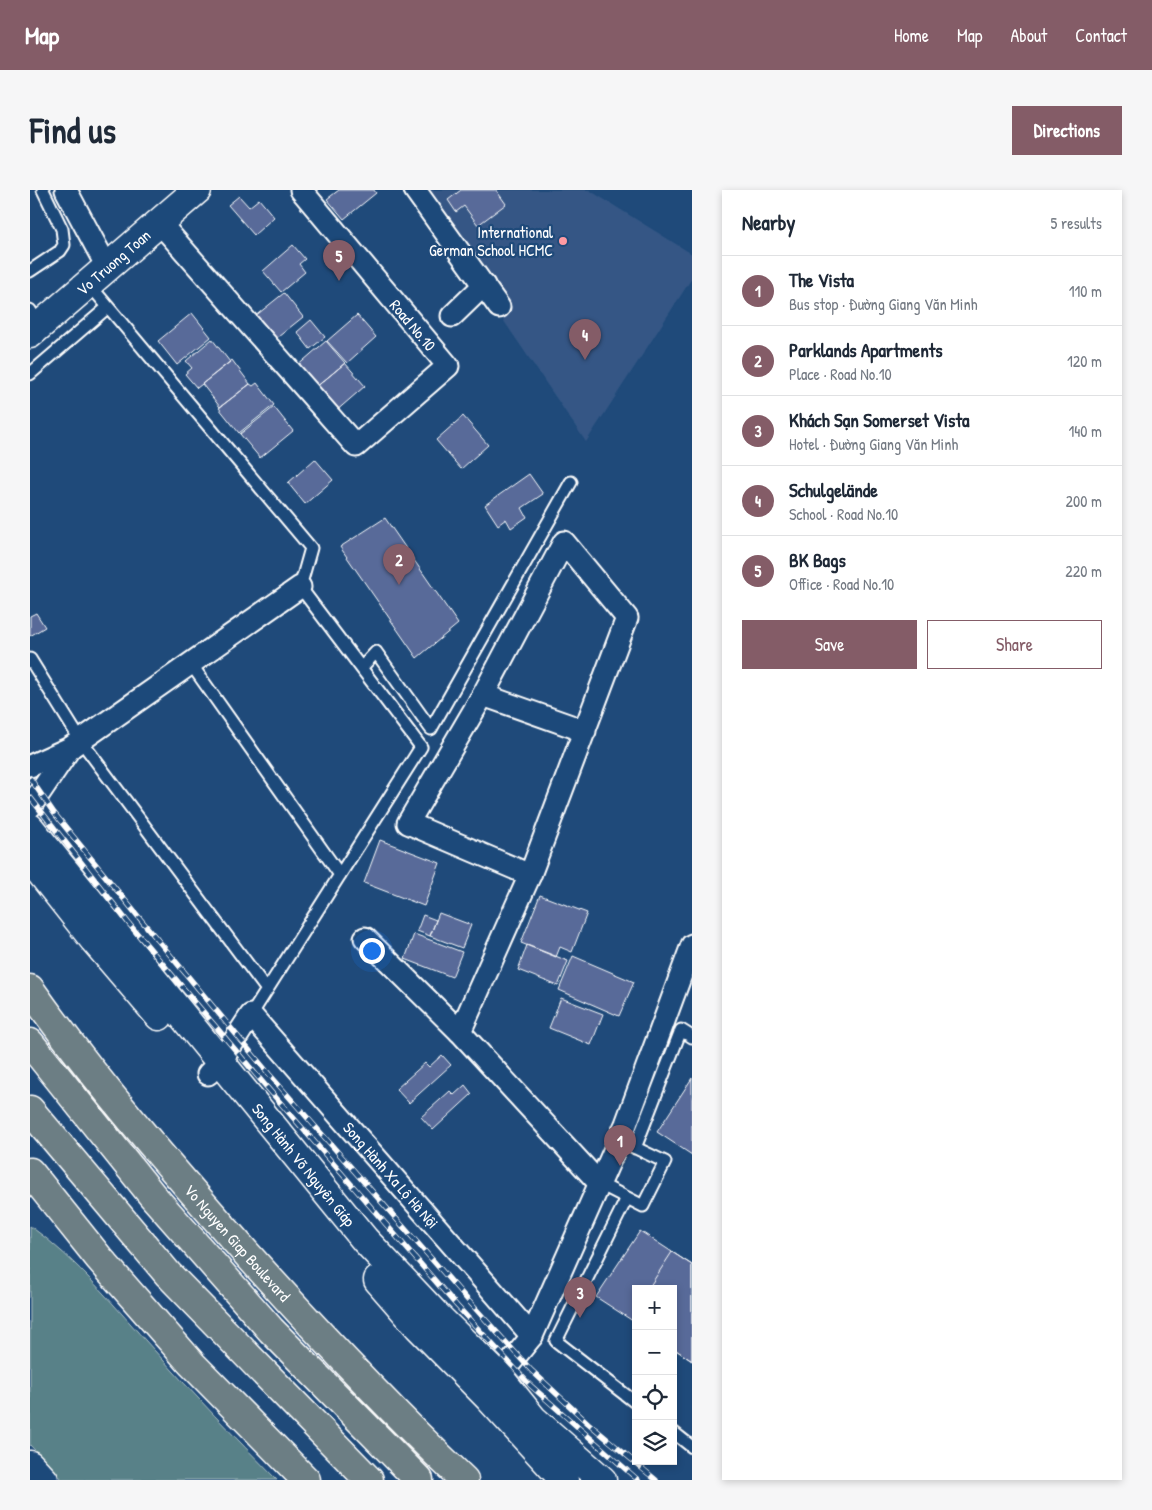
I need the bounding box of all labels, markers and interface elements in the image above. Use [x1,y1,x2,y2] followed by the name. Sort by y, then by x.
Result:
[25,19,59,51] text: Map
[894,23,929,48] text: Home
[957,23,982,48] text: Map
[1010,23,1047,48] text: About
[1075,23,1127,48] text: Contact
[1012,106,1122,155] button: Directions
[30,107,116,154] text: Find us
[742,208,795,237] text: Nearby
[1051,212,1102,234] text: 5 results
[429,221,554,261] place label: International German School HCMC
[72,224,155,300] street label: Vo Truong Toan
[557,235,569,247] marker: International German School HCMC
[323,240,355,281] pin: 5
[789,267,854,293] text: The Vista
[755,280,761,302] text: 1
[1069,280,1102,302] text: 110 m
[789,293,977,315] text: Bus stop · Đường Giang Văn Minh
[385,294,441,356] street label: Road No.10
[569,319,601,360] pin: 4
[789,337,943,363] text: Parklands Apartments
[754,350,762,372] text: 2
[1067,350,1102,372] text: 120 m
[789,363,892,385] text: Place · Road No.10
[789,407,969,433] text: Khách Sạn Somerset Vista
[754,420,762,442] text: 3
[1068,420,1102,442] text: 140 m
[789,433,958,455] text: Hotel · Đường Giang Văn Minh
[789,477,878,503] text: Schulgelände
[755,490,761,512] text: 4
[1066,490,1102,512] text: 200 m
[789,503,898,525] text: School · Road No.10
[383,544,415,585] pin: 2
[789,547,846,573] text: BK Bags
[755,560,761,582] text: 5
[1065,560,1102,582] text: 220 m
[789,573,894,595] text: Office · Road No.10
[742,620,917,669] button: Save
[927,620,1102,669] button: Share
[359,938,385,964] your location
[247,1098,361,1231] street label: Song Hành Võ Nguyên Giáp
[338,1117,444,1233] street label: Song Hành Xa Lộ Hà Nội
[604,1125,636,1166] pin: 1
[179,1179,296,1306] street label: Vo Nguyen Giap Boulevard
[564,1277,596,1318] pin: 3
[632,1285,677,1465] map controls
[632,1285,677,1330] button: +
[632,1330,677,1375] button: −
[632,1375,677,1420] button: locate
[632,1420,677,1465] button: layers

